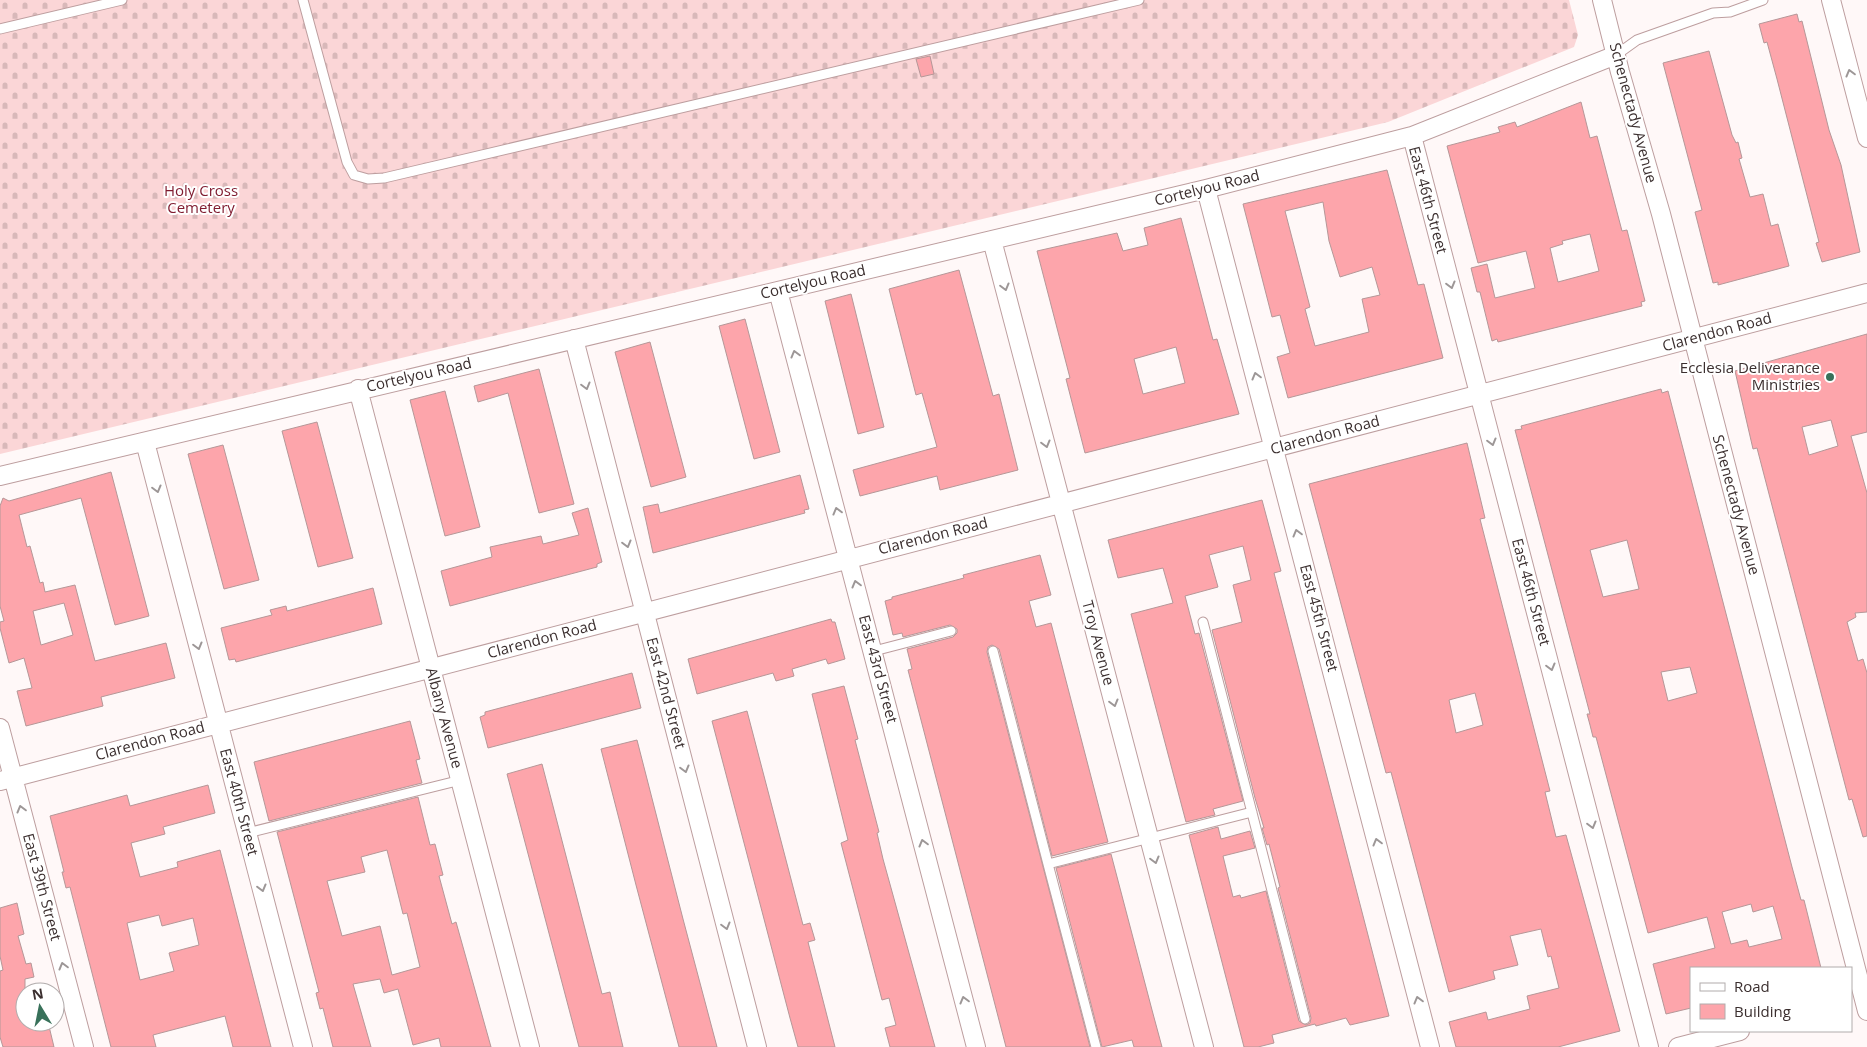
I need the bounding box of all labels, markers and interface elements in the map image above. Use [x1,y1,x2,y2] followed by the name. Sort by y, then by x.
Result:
[1606,40,1662,185] street label: Schenectady Avenue
[1845,69,1856,78] one-way arrow
[1405,144,1453,256] street label: East 46th Street
[1152,164,1261,210] street label: Cortelyou Road
[164,180,238,217] park label: Holy Cross Cemetery
[758,259,867,303] street label: Cortelyou Road
[1445,281,1456,290] one-way arrow
[999,282,1009,290] one-way arrow
[1660,307,1774,355] street label: Clarendon Road
[790,350,801,358] one-way arrow
[364,352,473,396] street label: Cortelyou Road
[1680,357,1820,394] place label: Ecclesia Deliverance Ministries
[1251,371,1262,380] one-way arrow
[1824,371,1836,383] marker: Ecclesia Deliverance Ministries
[580,382,591,391] one-way arrow
[1268,410,1382,458] street label: Clarendon Road
[1709,432,1765,577] street label: Schenectady Avenue
[1486,438,1497,447] one-way arrow
[1040,439,1051,448] one-way arrow
[151,484,162,493] one-way arrow
[832,506,843,515] one-way arrow
[876,512,990,558] street label: Clarendon Road
[1292,528,1303,537] one-way arrow
[1508,536,1556,648] street label: East 46th Street
[621,539,632,548] one-way arrow
[1296,562,1344,674] street label: East 45th Street
[851,579,862,588] one-way arrow
[1078,598,1120,687] street label: Troy Avenue
[855,612,903,725] street label: East 43rd Street
[485,614,599,662] street label: Clarendon Road
[643,635,691,751] street label: East 42nd Street
[192,642,203,651] one-way arrow
[1545,663,1556,672] one-way arrow
[422,665,468,770] street label: Albany Avenue
[1108,698,1119,707] one-way arrow
[93,716,207,764] street label: Clarendon Road
[216,746,264,858] street label: East 40th Street
[679,764,690,773] one-way arrow
[17,805,27,813] one-way arrow
[1586,820,1596,828] one-way arrow
[19,831,67,943] street label: East 39th Street
[919,839,929,847] one-way arrow
[1373,839,1383,847] one-way arrow
[1149,855,1160,864] one-way arrow
[256,883,267,892] one-way arrow
[720,921,731,930] one-way arrow
[58,962,68,971] one-way arrow
[1690,967,1852,1032] legend
[1734,976,1770,996] text: Road
[15,982,65,1032] north arrow
[30,983,45,1004] text: N
[959,995,970,1004] one-way arrow
[1413,995,1424,1004] one-way arrow
[1734,1001,1791,1021] text: Building

